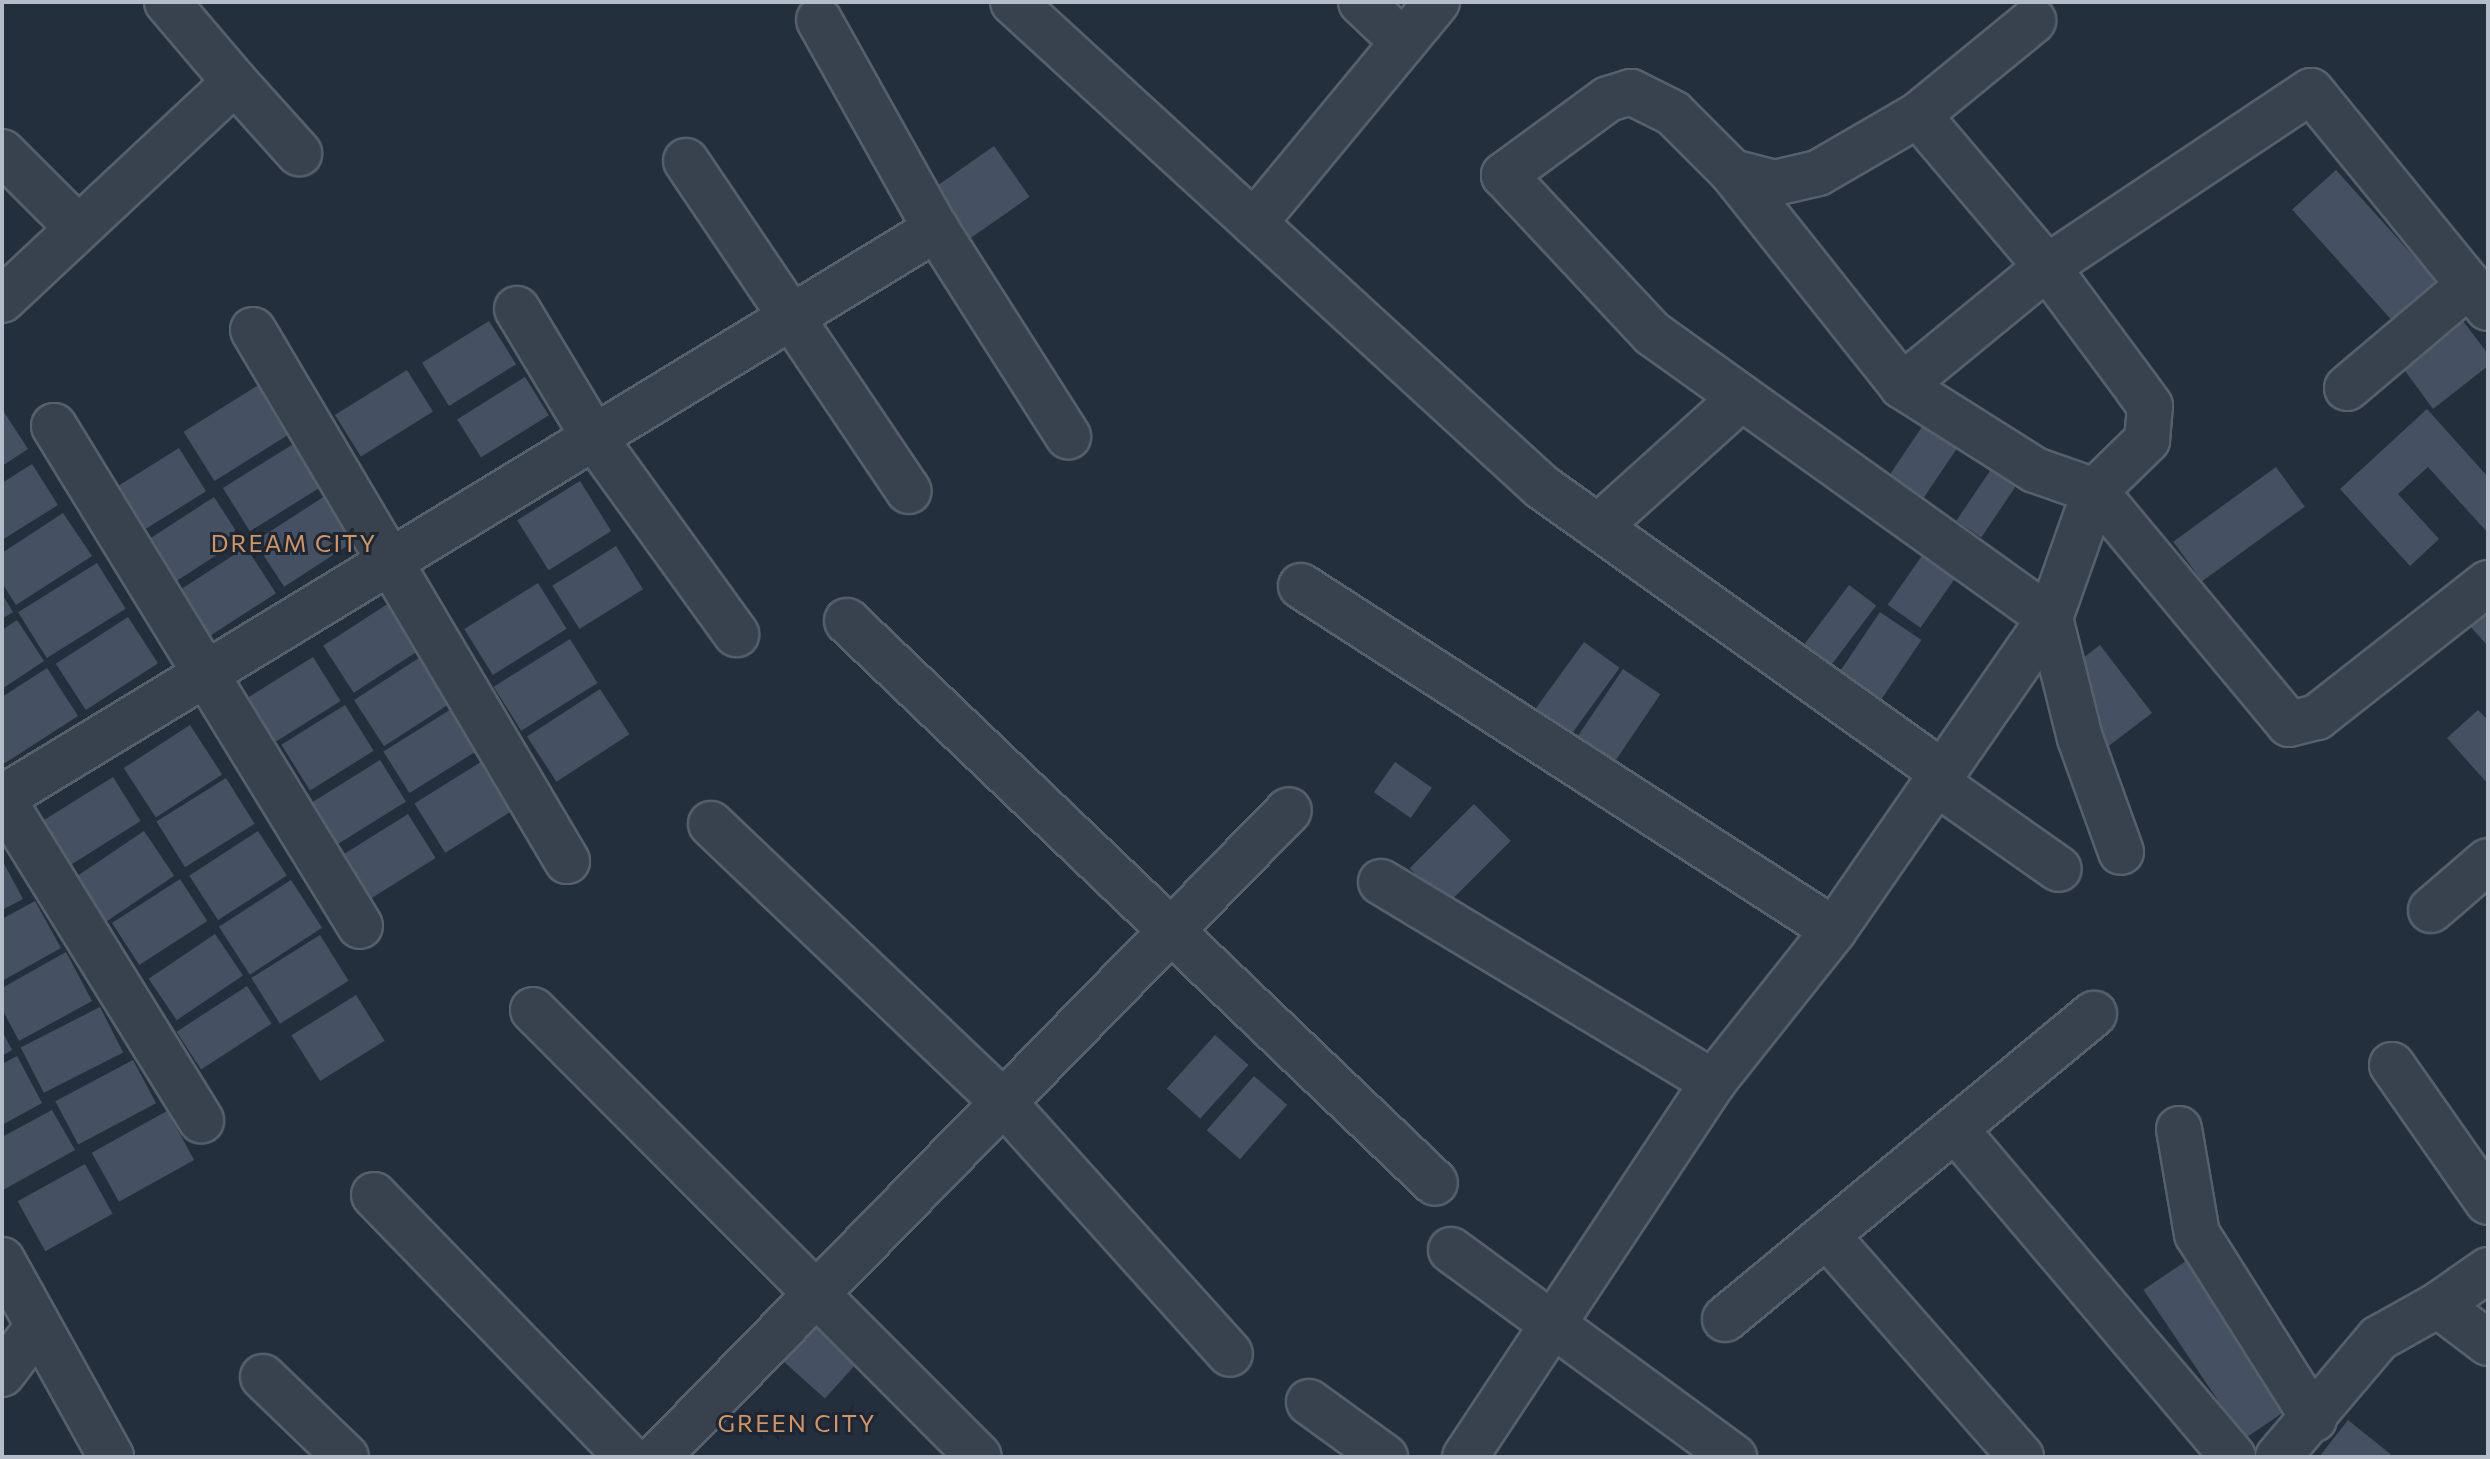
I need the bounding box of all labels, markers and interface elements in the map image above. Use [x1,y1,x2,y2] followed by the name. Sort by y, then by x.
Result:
[211,529,377,557] district label: DREAM CITY
[717,1409,877,1437] district label: GREEN CITY

